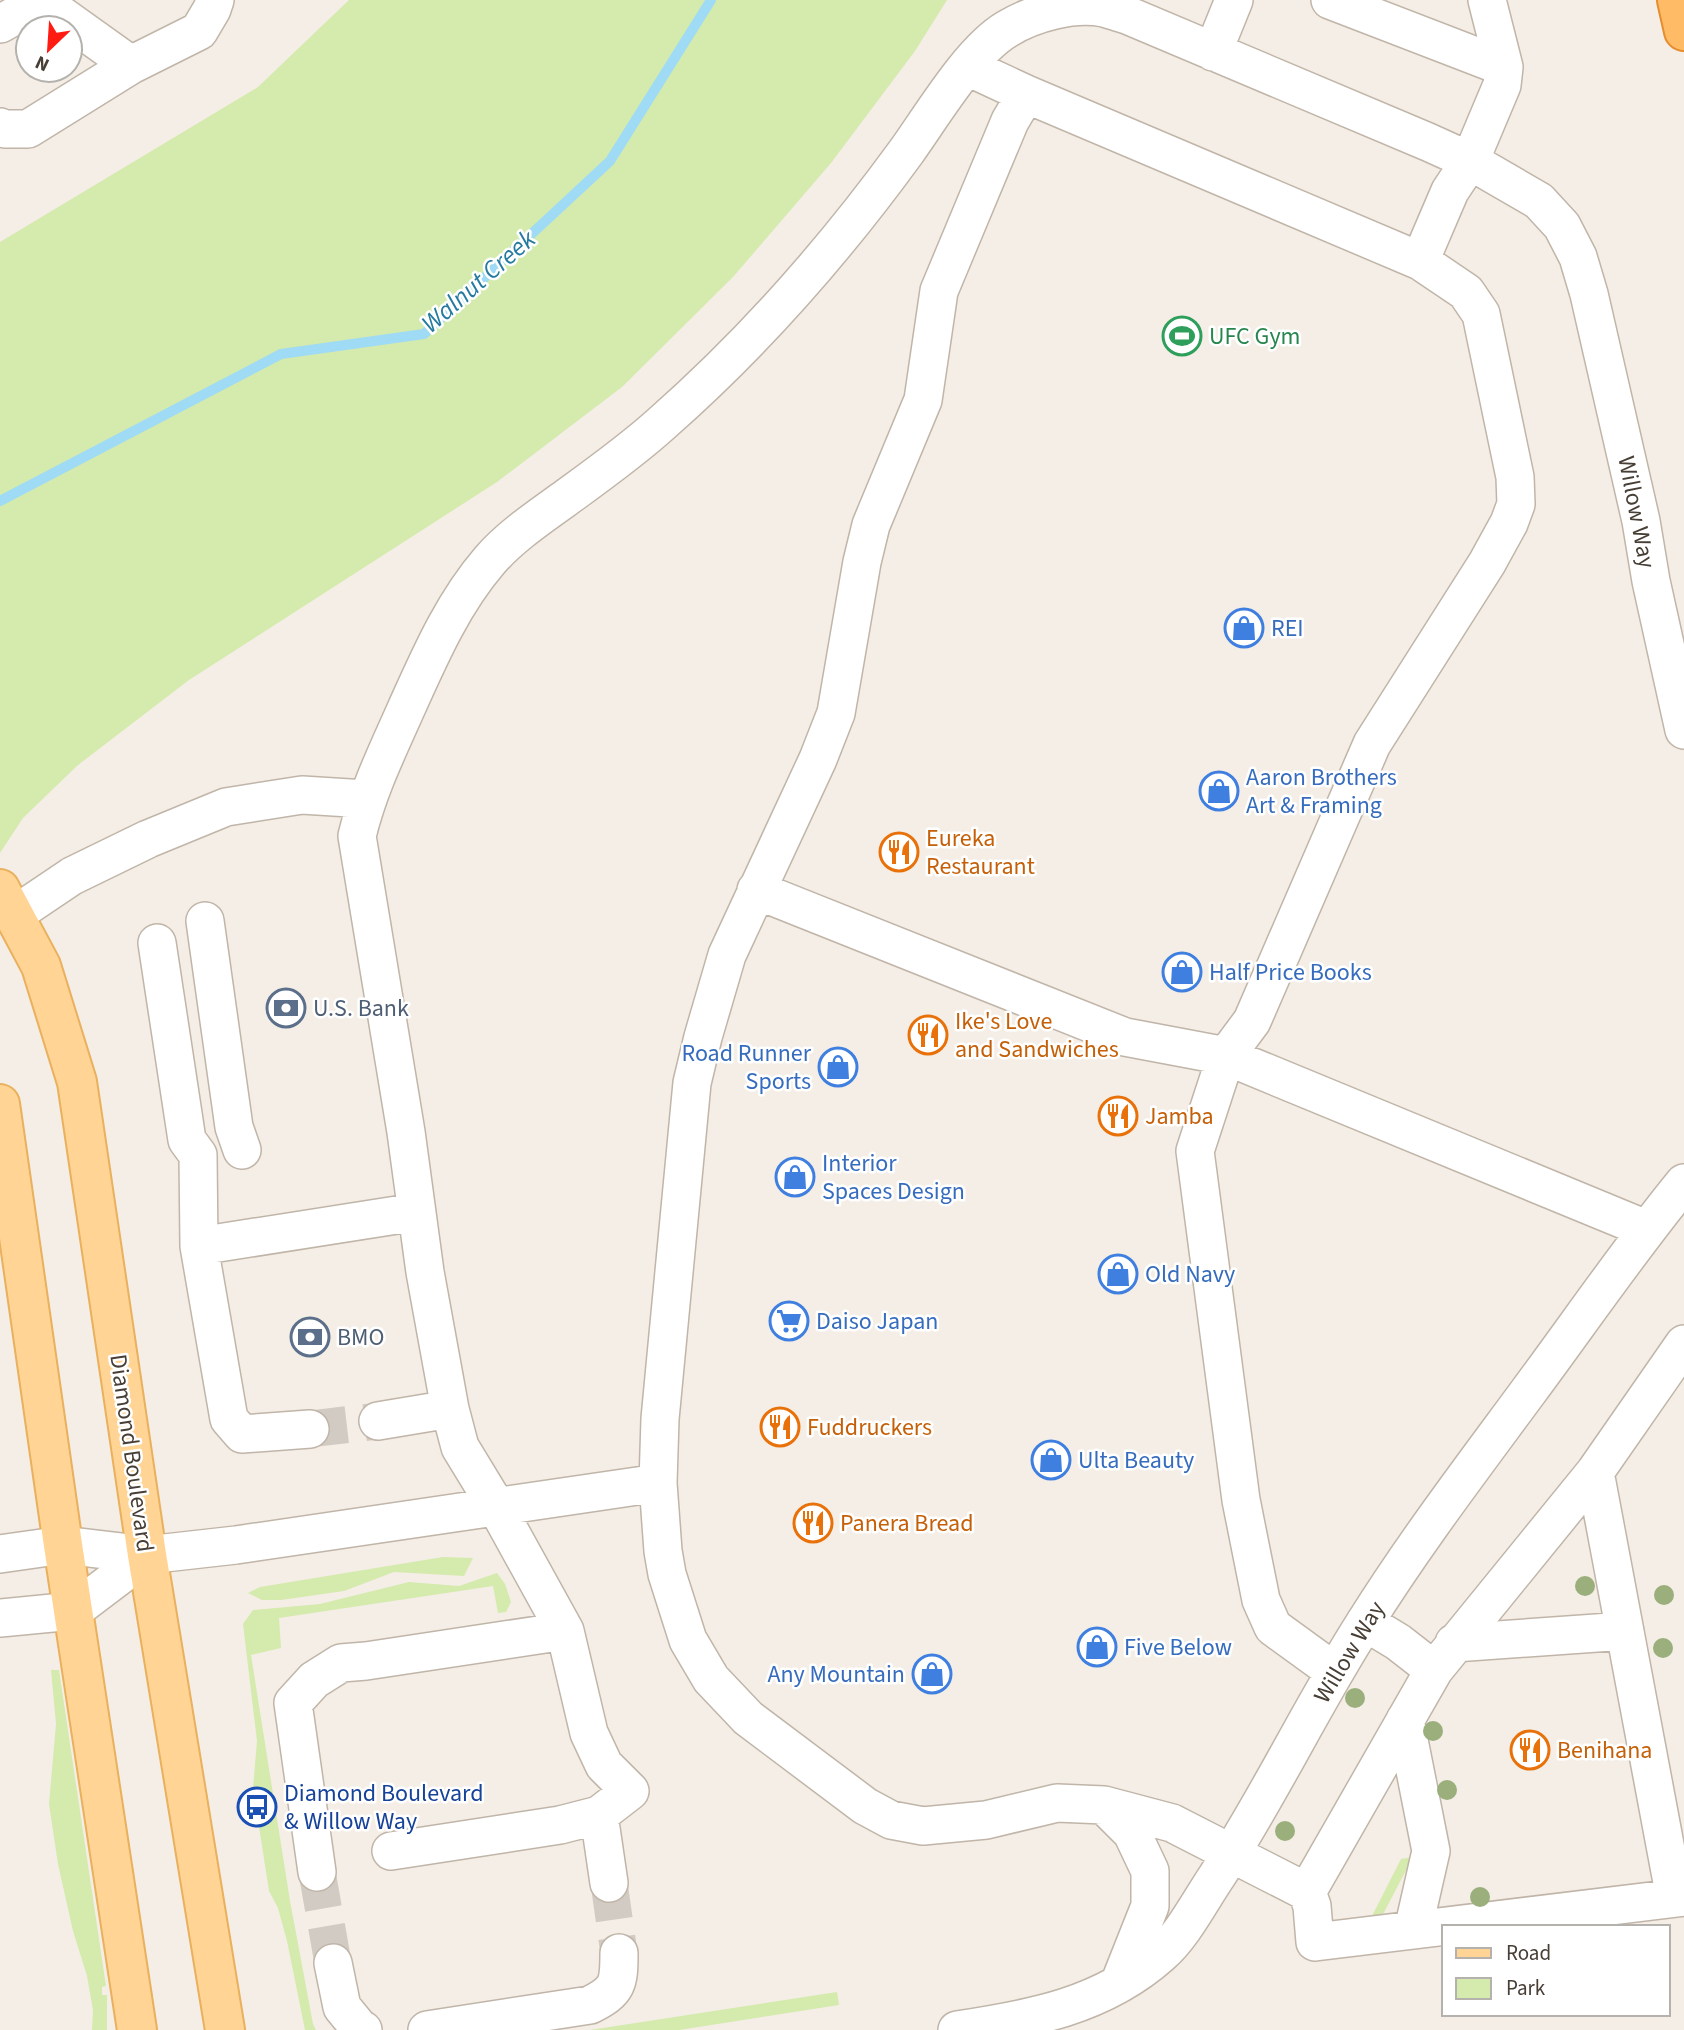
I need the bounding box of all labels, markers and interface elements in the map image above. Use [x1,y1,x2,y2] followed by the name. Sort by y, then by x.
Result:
[14,14,84,84] north arrow
[31,48,54,78] text: N
[413,221,544,342] water label: Walnut Creek
[1161,315,1203,357] sports icon: UFC Gym
[1209,319,1301,354] place label: UFC Gym
[1608,453,1665,571] street label: Willow Way
[1223,607,1265,649] shop icon: REI
[1271,611,1304,646] place label: REI
[1246,760,1397,823] place label: Aaron Brothers Art & Framing
[1198,770,1240,812] shop icon: Aaron Brothers Art & Framing
[926,821,1035,884] place label: Eureka Restaurant
[878,831,920,873] restaurant icon: Eureka Restaurant
[1161,951,1203,993] shop icon: Half Price Books
[1209,955,1372,990] place label: Half Price Books
[265,987,307,1029] bank icon: U.S. Bank
[313,991,409,1026] place label: U.S. Bank
[955,1004,1119,1067] place label: Ike's Love and Sandwiches
[907,1014,949,1056] restaurant icon: Ike's Love and Sandwiches
[681,1036,812,1099] place label: Road Runner Sports
[817,1046,859,1088] shop icon: Road Runner Sports
[1097,1095,1139,1137] restaurant icon: Jamba
[1145,1099,1214,1134] place label: Jamba
[822,1146,965,1209] place label: Interior Spaces Design
[774,1156,816,1198] shop icon: Interior Spaces Design
[1097,1253,1139,1295] shop icon: Old Navy
[1145,1257,1235,1292] place label: Old Navy
[768,1300,810,1342] supermarket icon: Daiso Japan
[816,1304,938,1339] place label: Daiso Japan
[289,1316,331,1358] bank icon: BMO
[337,1320,385,1355] place label: BMO
[100,1352,163,1554] street label: Diamond Boulevard
[759,1406,801,1448] restaurant icon: Fuddruckers
[807,1410,932,1445] place label: Fuddruckers
[1030,1439,1072,1481] shop icon: Ulta Beauty
[1078,1443,1194,1478] place label: Ulta Beauty
[792,1502,834,1544] restaurant icon: Panera Bread
[840,1506,974,1541] place label: Panera Bread
[1305,1594,1394,1710] street label: Willow Way
[1076,1626,1118,1668] shop icon: Five Below
[1124,1630,1232,1665] place label: Five Below
[911,1653,953,1695] shop icon: Any Mountain
[767,1657,905,1692] place label: Any Mountain
[1509,1729,1551,1771] restaurant icon: Benihana
[1557,1733,1652,1768] place label: Benihana
[284,1776,483,1839] place label: Diamond Boulevard & Willow Way
[236,1786,278,1828] bus stop icon: Diamond Boulevard & Willow Way
[1442,1925,1670,2016] legend
[1506,1938,1551,1968] text: Road
[1506,1973,1546,2003] text: Park

